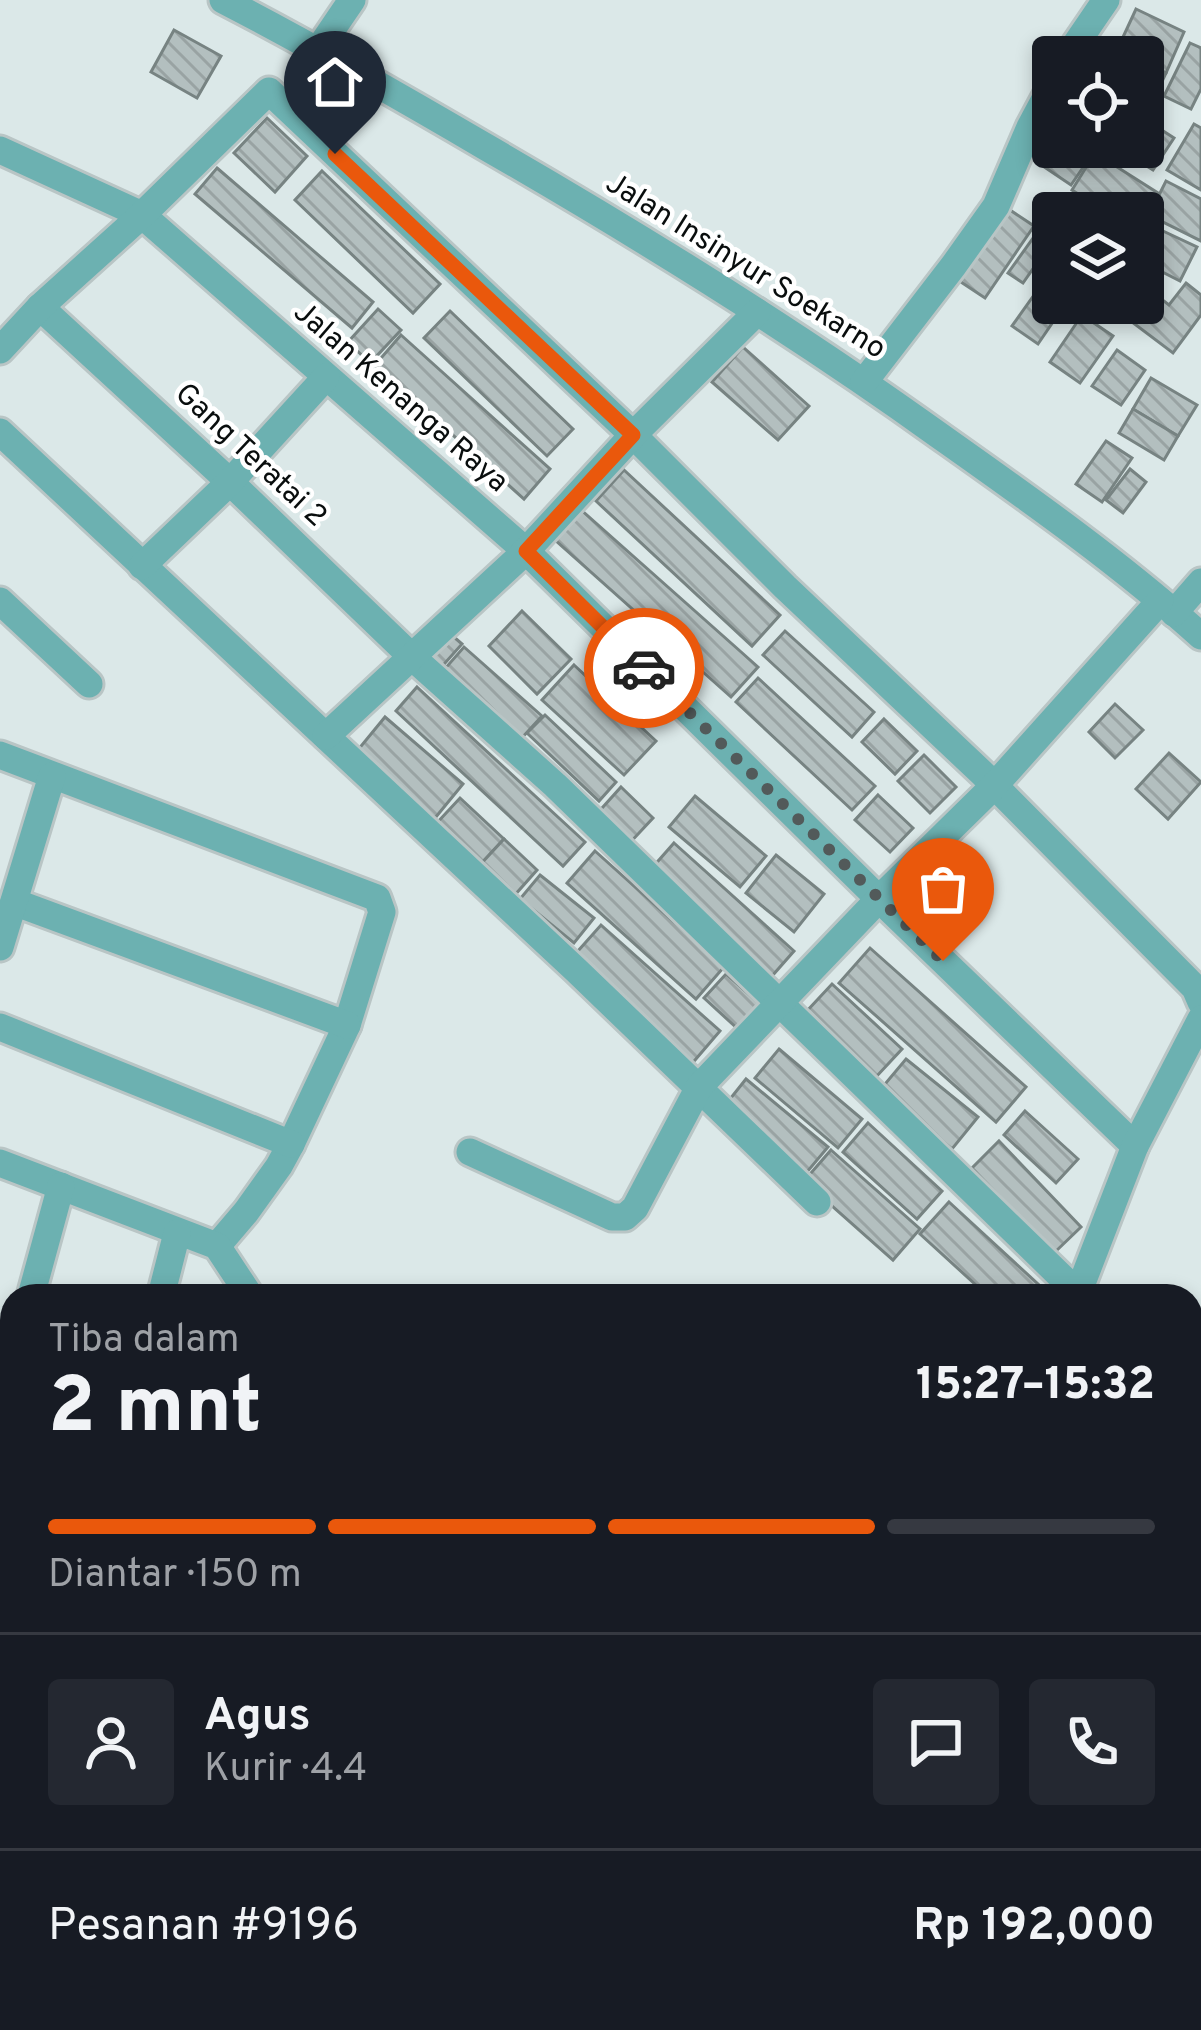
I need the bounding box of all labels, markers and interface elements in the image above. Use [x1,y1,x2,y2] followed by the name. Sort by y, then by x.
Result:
[284,31,386,154] pin
[1032,36,1164,324] map controls
[1032,36,1164,168] button: locate
[302,49,368,115] icon: home
[598,166,892,368] street label: Jalan Insinyur Soekarno
[1032,192,1164,324] button: layers
[285,295,515,501] street label: Jalan Kenanga Raya
[166,376,334,536] street label: Gang Teratai 2
[584,608,704,728] courier
[611,635,677,701] icon: car
[892,838,994,961] pin
[910,856,976,922] icon: bag
[48,1317,240,1366] text: Tiba dalam
[916,1358,1155,1415] text: 15:27–15:32
[48,1361,262,1460] text: 2 mnt
[48,1552,302,1601] text: Diantar · 150 m
[48,1679,174,1805] button: person
[873,1679,999,1805] button: chat
[1029,1679,1155,1805] button: phone
[204,1689,311,1746] text: Agus
[204,1746,367,1795] text: Kurir · 4.4
[48,1899,359,1956] text: Pesanan #9196
[913,1899,1155,1956] text: Rp 192,000

